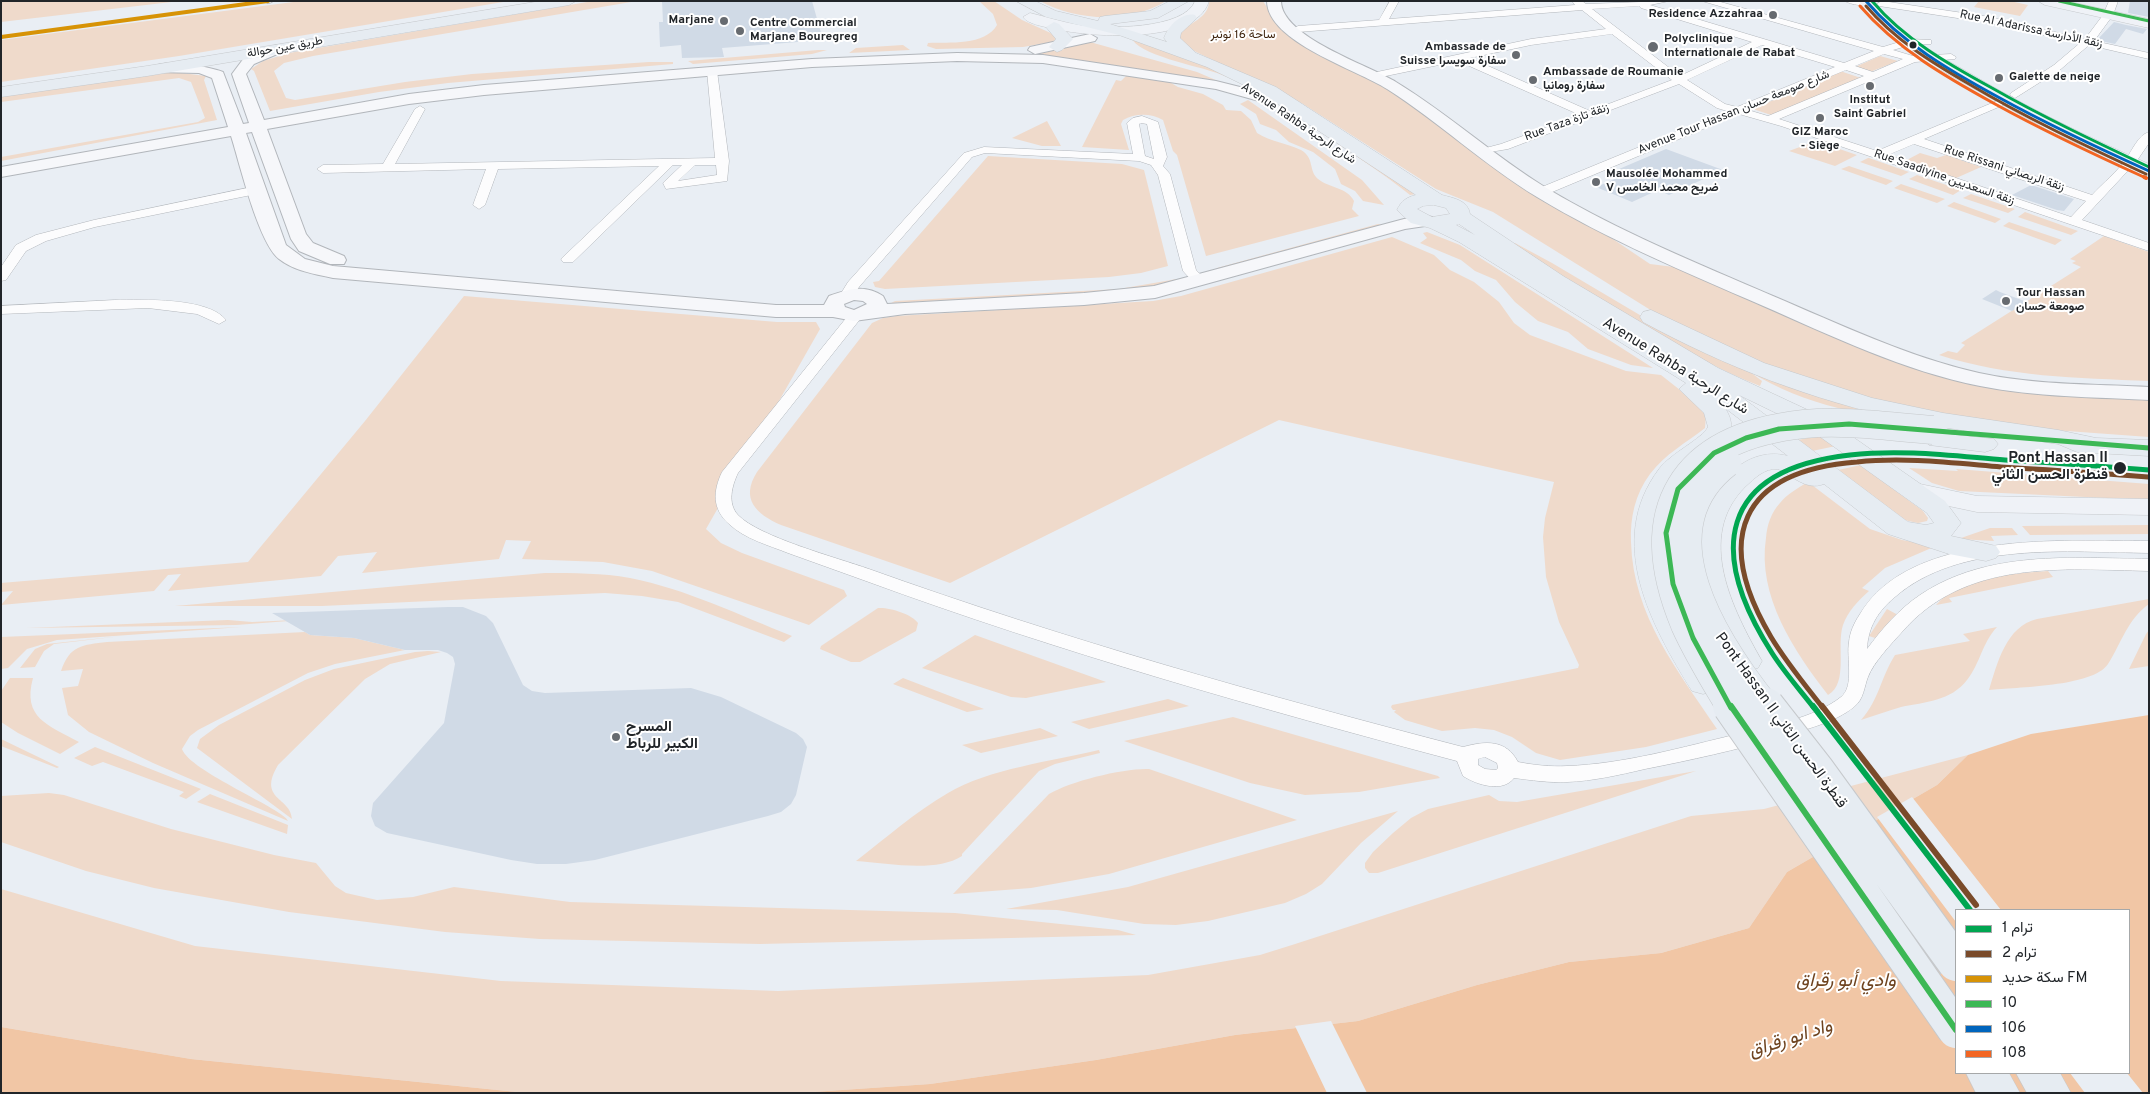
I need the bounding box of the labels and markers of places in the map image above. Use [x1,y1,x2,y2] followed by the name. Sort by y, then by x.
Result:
[1649,8,1763,22] place label: Residence Azzahraa
[1767,9,1779,21] marker: Residence Azzahraa
[669,14,714,28] place label: Marjane
[718,15,730,27] marker: Marjane
[750,17,858,45] place label: Centre Commercial Marjane Bouregreg
[734,25,746,37] marker: Centre Commercial Marjane Bouregreg
[1664,33,1795,61] place label: Polyclinique Internationale de Rabat
[1646,40,1660,54] marker: Polyclinique Internationale de Rabat
[1908,40,1918,50] unlabelled marker
[1400,41,1506,69] place label: Ambassade de Suisse سفارة سويسرا
[1510,49,1522,61] marker: Ambassade de Suisse سفارة سويسرا
[1543,66,1684,94] place label: Ambassade de Roumanie سفارة رومانيا
[2009,71,2100,85] place label: Galette de neige
[1993,72,2005,84] marker: Galette de neige
[1527,74,1539,86] marker: Ambassade de Roumanie سفارة رومانيا
[1864,80,1876,92] marker: Institut Saint Gabriel
[1834,94,1906,122] place label: Institut Saint Gabriel
[1814,112,1826,124] marker: GIZ Maroc - Siège
[1792,126,1848,154] place label: GIZ Maroc - Siège
[1606,168,1727,196] place label: Mausolée Mohammed V ضريح محمد الخامس
[1590,176,1602,188] marker: Mausolée Mohammed V ضريح محمد الخامس
[2016,287,2085,315] place label: Tour Hassan صومعة حسان
[2000,295,2012,307] marker: Tour Hassan صومعة حسان
[1991,450,2108,485] place label: Pont Hassan II قنطرة الحسن الثاني
[2112,460,2128,476] marker: Pont Hassan II قنطرة الحسن الثاني
[626,719,698,754] place label: المسرح الكبير للرباط
[610,731,622,743] marker: المسرح الكبير للرباط

